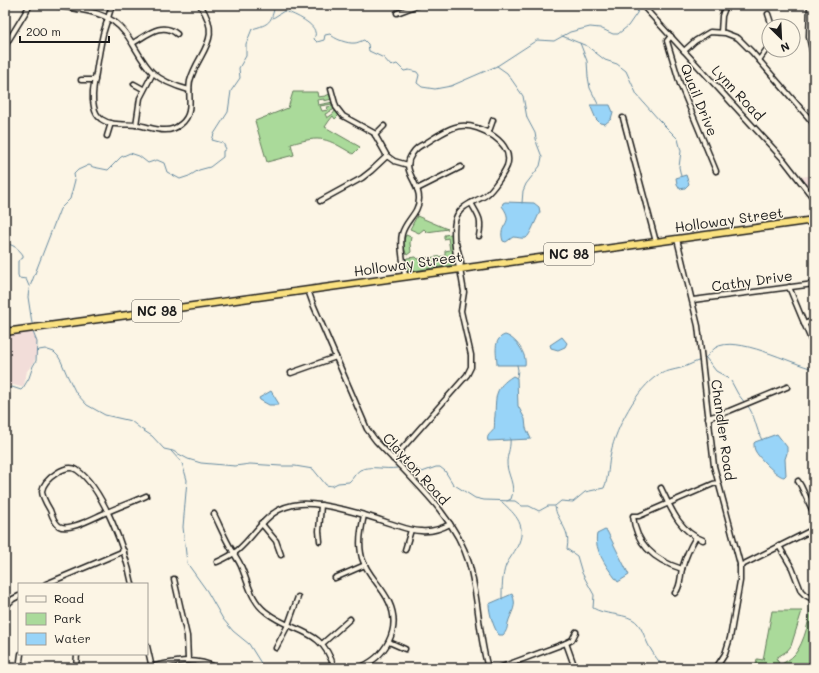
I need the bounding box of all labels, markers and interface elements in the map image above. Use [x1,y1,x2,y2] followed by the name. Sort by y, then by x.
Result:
[20,18,109,44] scale bar
[761,18,801,58] north arrow
[26,23,61,39] text: 200 m
[778,39,792,56] text: N
[676,61,723,139] street label: Quail Drive
[708,61,769,125] street label: Lynn Road
[673,202,785,237] street label: Holloway Street
[544,243,594,265] road number: NC 98
[352,246,464,281] street label: Holloway Street
[710,265,794,296] street label: Cathy Drive
[132,300,182,322] road number: NC 98
[707,378,740,482] street label: Chandler Road
[379,428,454,509] street label: Clayton Road
[18,583,148,655] legend
[54,590,84,606] text: Road
[54,610,81,626] text: Park
[54,630,91,646] text: Water

